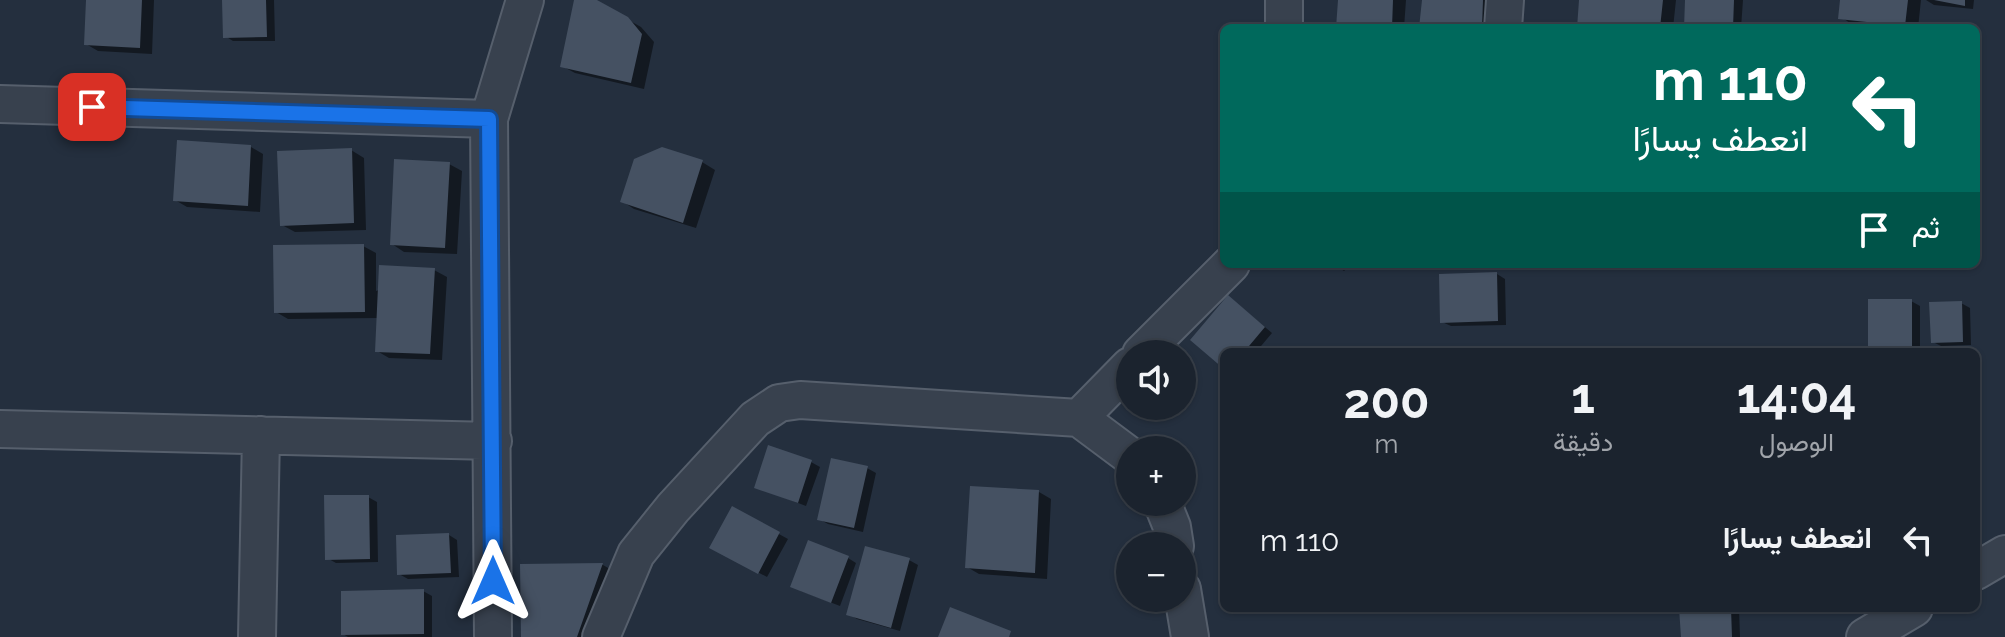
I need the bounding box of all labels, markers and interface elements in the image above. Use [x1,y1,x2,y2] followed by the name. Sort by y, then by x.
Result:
[1653,47,1808,113] text: 110 m
[1836,56,1940,160] icon: left
[58,73,126,141] pin
[70,85,114,129] icon: arrive
[1633,117,1808,159] text: انعطف يسارًا
[1852,208,1896,252] icon: arrive
[1912,210,1940,245] text: ثم
[1116,340,1196,612] map controls
[1116,340,1196,420] button: sound
[1571,368,1595,424] text: 1
[1737,368,1857,424] text: 14:04
[1344,373,1430,429] text: 200
[1553,427,1613,457] text: دقيقة
[1759,427,1834,457] text: الوصول
[1375,429,1398,459] text: m
[1116,436,1196,516] button: +
[1896,518,1940,562] icon: left
[1723,520,1872,555] text: انعطف يسارًا
[1260,523,1339,558] text: 110 m
[1116,532,1196,612] button: −
[451,539,535,623] position arrow

